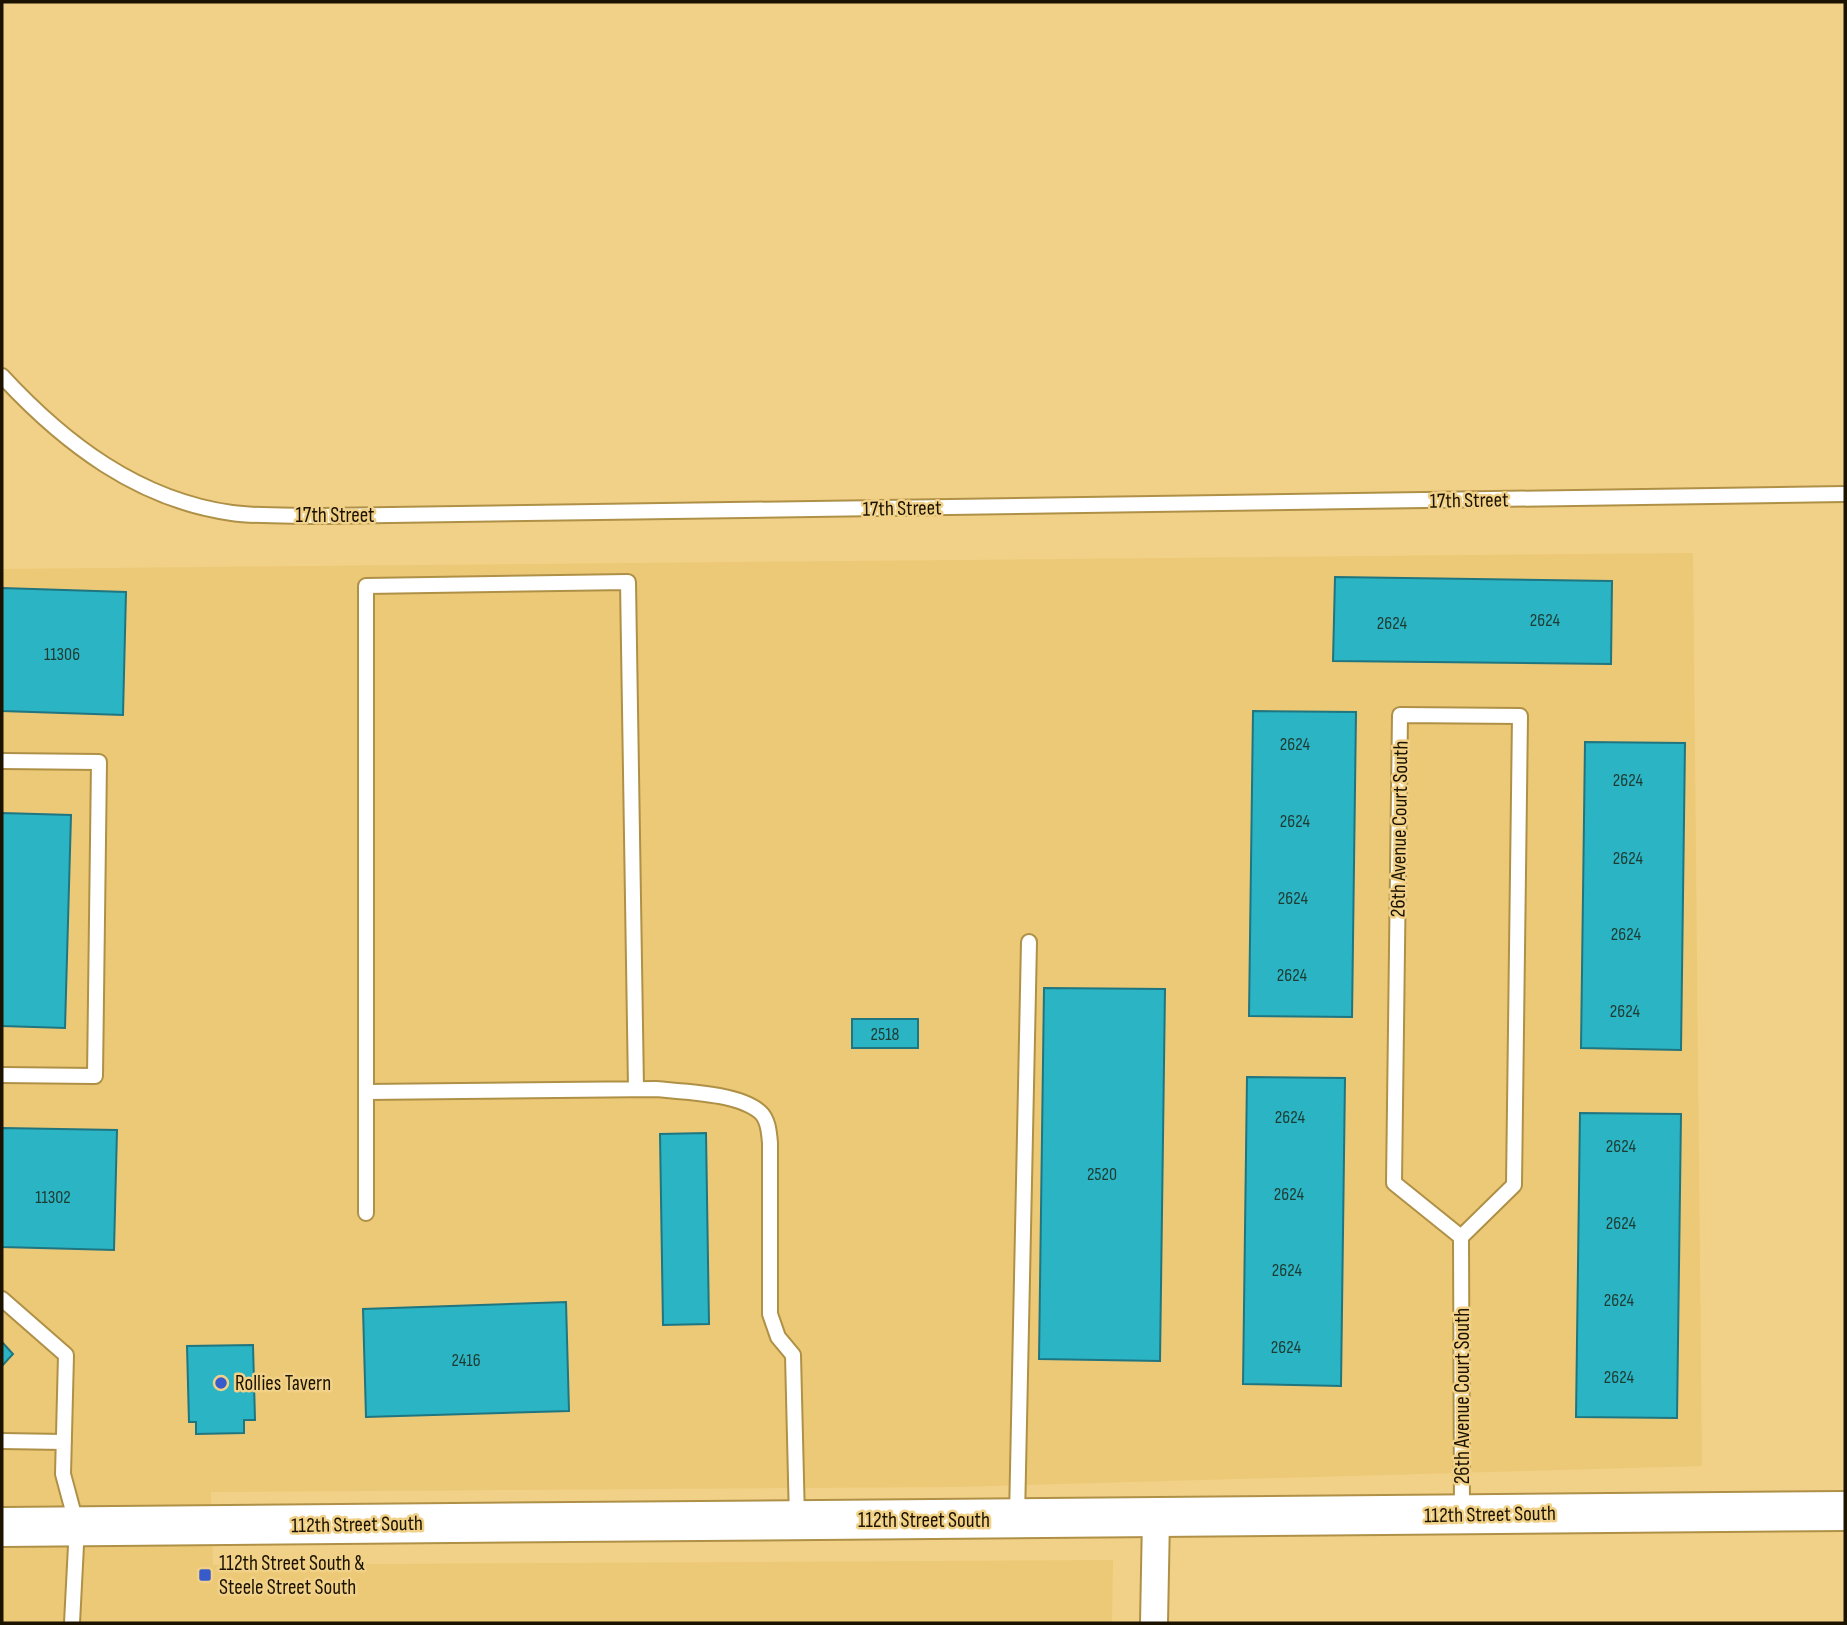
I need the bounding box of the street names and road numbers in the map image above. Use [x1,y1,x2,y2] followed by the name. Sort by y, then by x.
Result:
[1429,487,1509,514] street label: 17th Street
[862,495,942,522] street label: 17th Street
[296,503,374,528] street label: 17th Street
[1385,740,1414,918] street label: 26th Avenue Court South
[1450,1308,1475,1484] street label: 26th Avenue Court South
[1424,1501,1556,1528] street label: 112th Street South
[858,1508,990,1533] street label: 112th Street South
[291,1511,423,1538] street label: 112th Street South

